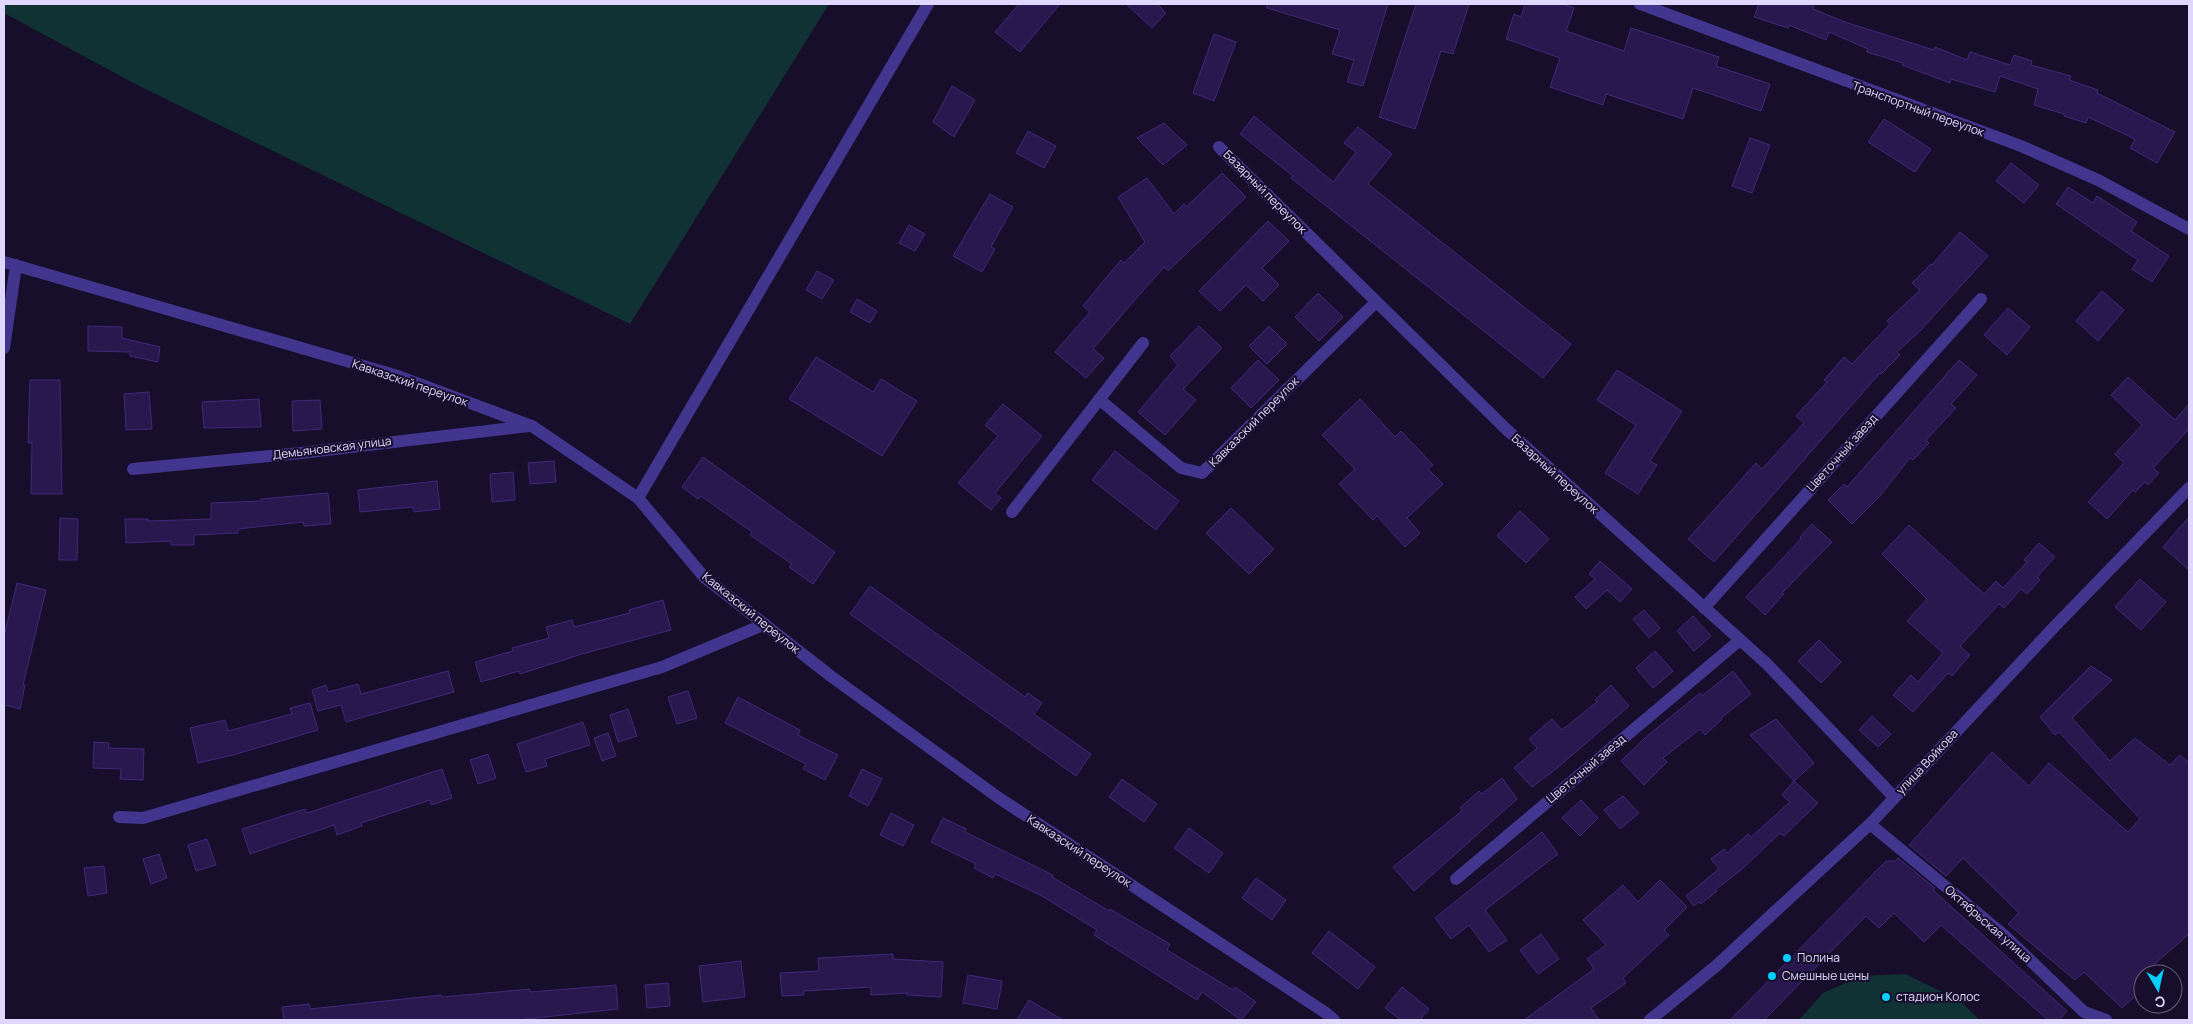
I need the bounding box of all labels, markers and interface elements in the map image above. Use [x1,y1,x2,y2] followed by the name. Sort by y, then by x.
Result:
[1850,77,1988,141] street label: Транспортный переулок
[1220,146,1312,238] street label: Базарный переулок
[350,355,471,411] street label: Кавказский переулок
[1205,372,1303,471] street label: Кавказский переулок
[1802,410,1881,495] street label: Цветочный заезд
[1508,430,1603,518] street label: Базарный переулок
[271,432,392,463] street label: Демьяновская улица
[699,568,805,658] street label: Кавказский переулок
[1892,725,1961,798] street label: улица Войкова
[1542,730,1629,807] street label: Цветочный заезд
[1024,810,1136,891] street label: Кавказский переулок
[1941,881,2035,966] street label: Октябрьская улица
[1797,949,1840,966] place label: Полина
[1781,952,1793,964] marker: Полина
[2133,964,2183,1014] north arrow
[1782,967,1869,984] place label: Смешные цены
[1766,970,1778,982] marker: Смешные цены
[1896,988,1980,1005] place label: стадион Колос
[1880,991,1892,1003] marker: стадион Колос
[2154,992,2167,1013] text: С

